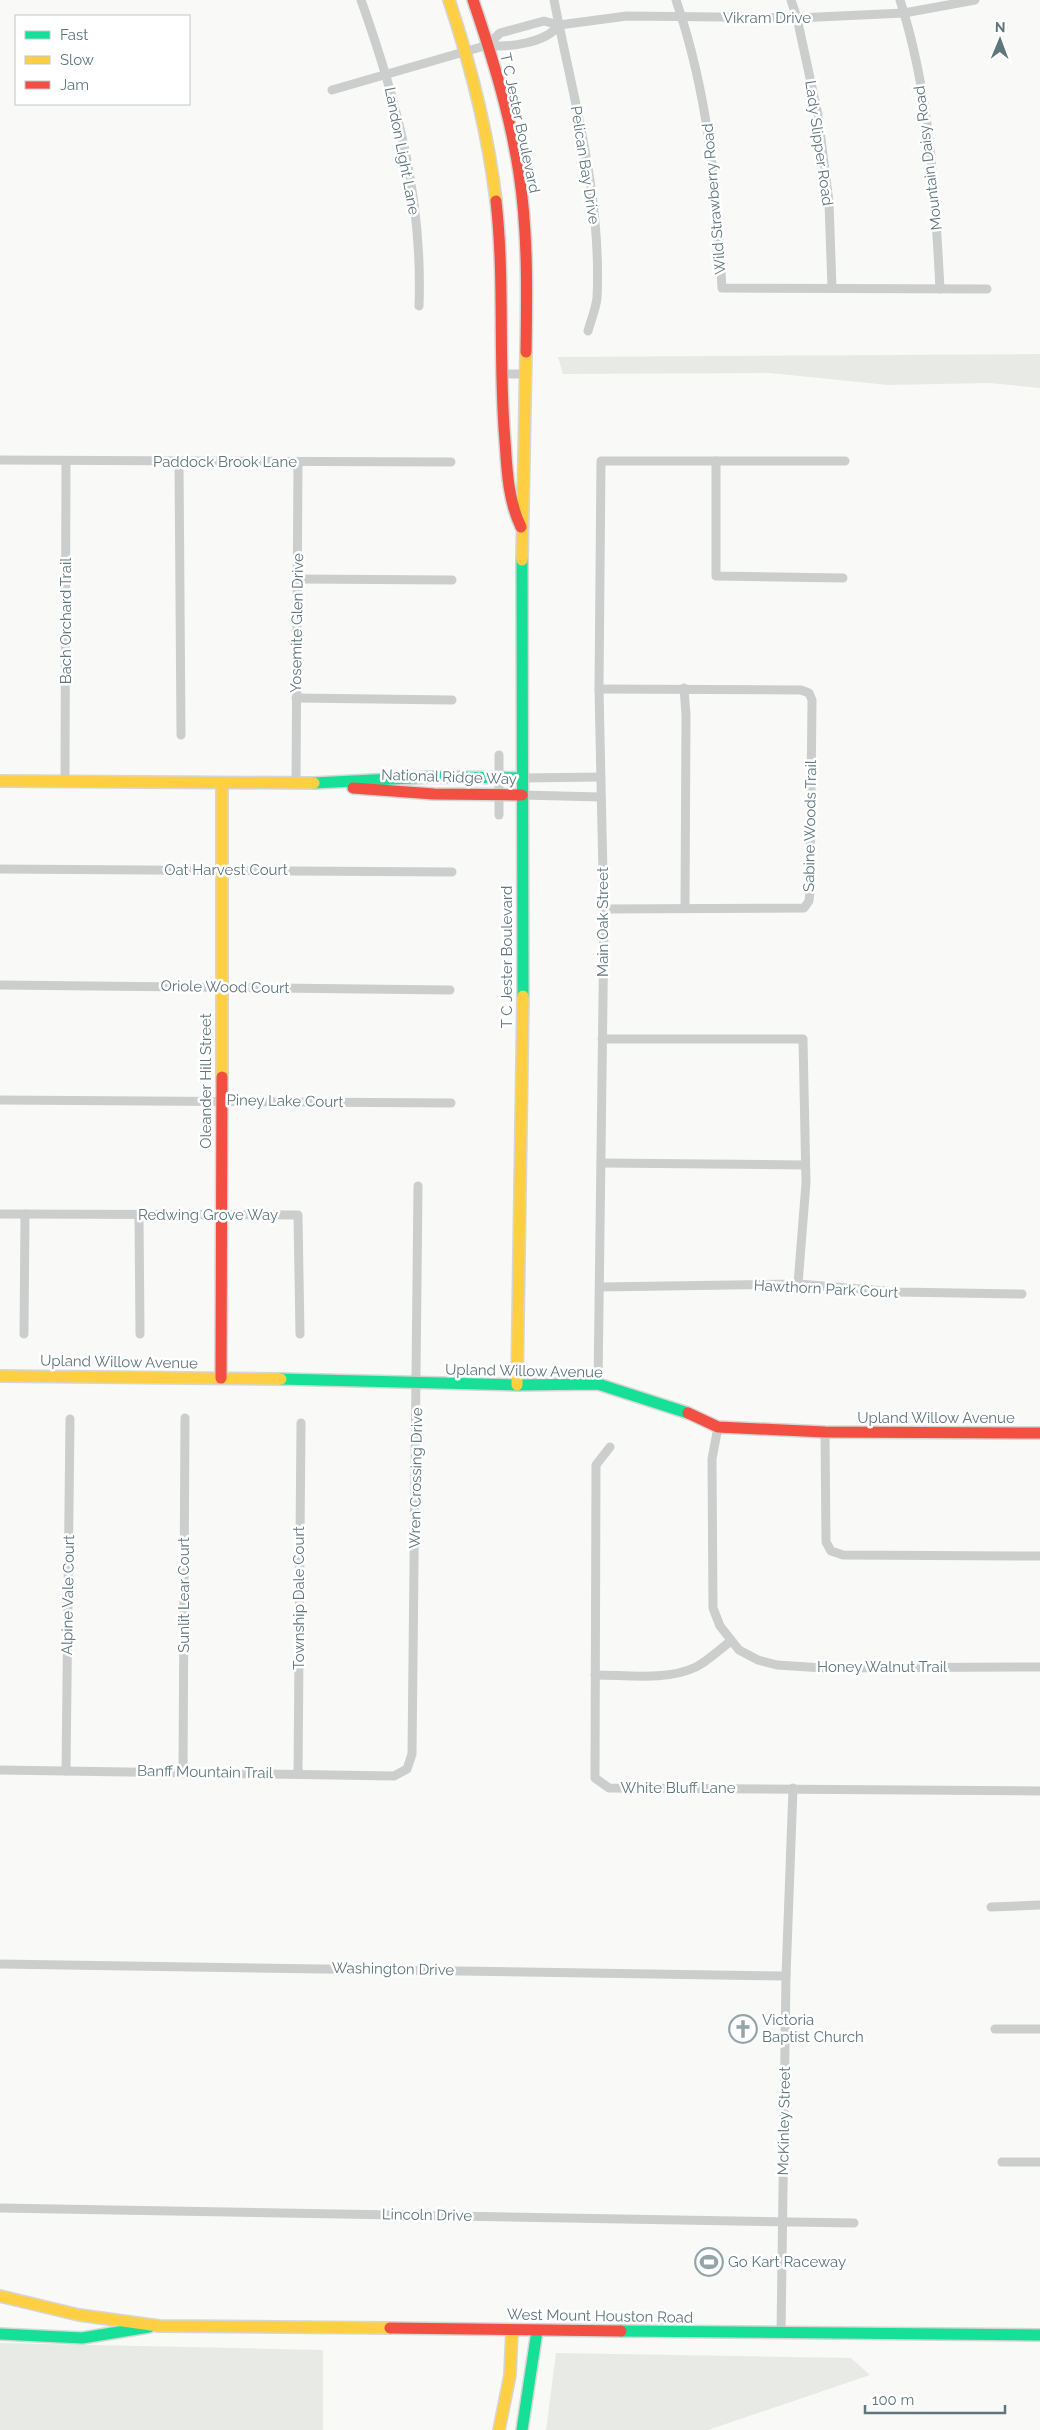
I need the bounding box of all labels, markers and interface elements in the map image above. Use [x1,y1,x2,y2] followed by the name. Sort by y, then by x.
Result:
[723,9,811,27] street label: Vikram Drive
[15,15,190,105] legend
[975,15,1025,65] north arrow
[995,19,1006,35] text: N
[60,26,88,44] text: Fast
[60,51,94,69] text: Slow
[496,51,544,195] street label: T C Jester Boulevard
[60,76,89,94] text: Jam
[801,79,837,207] street label: Lady Slipper Road
[910,85,946,231] street label: Mountain Daisy Road
[381,86,423,217] street label: Landon Light Lane
[567,105,603,226] street label: Pelican Bay Drive
[698,123,730,275] street label: Wild Strawberry Road
[153,453,297,471] street label: Paddock Brook Lane
[287,553,307,693] street label: Yosemite Glen Drive
[57,557,75,684] street label: Bach Orchard Trail
[800,759,820,892] street label: Sabine Woods Trail
[381,766,517,788] street label: National Ridge Way
[164,861,288,879] street label: Oat Harvest Court
[594,867,612,977] street label: Main Oak Street
[498,886,516,1028] street label: T C Jester Boulevard
[160,977,290,997] street label: Oriole Wood Court
[197,1013,215,1149] street label: Oleander Hill Street
[226,1091,344,1111] street label: Piney Lake Court
[138,1206,278,1224] street label: Redwing Grove Way
[753,1276,899,1302] street label: Hawthorn Park Court
[40,1352,198,1372] street label: Upland Willow Avenue
[445,1361,603,1381] street label: Upland Willow Avenue
[406,1407,426,1549] street label: Wren Crossing Drive
[857,1409,1015,1427] street label: Upland Willow Avenue
[290,1526,308,1670] street label: Township Dale Court
[58,1535,78,1655] street label: Alpine Vale Court
[175,1537,193,1653] street label: Sunlit Lear Court
[817,1658,948,1676] street label: Honey Walnut Trail
[137,1762,274,1782] street label: Banff Mountain Trail
[621,1779,736,1797] street label: White Bluff Lane
[332,1959,455,1979] street label: Washington Drive
[762,2011,864,2046] place label: Victoria Baptist Church
[728,2014,758,2044] church icon: Victoria Baptist Church
[774,2066,794,2176] street label: McKinley Street
[382,2205,472,2225] street label: Lincoln Drive
[694,2247,724,2277] sports icon: Go Kart Raceway
[728,2253,846,2271] place label: Go Kart Raceway
[507,2305,693,2327] street label: West Mount Houston Road
[865,2382,1005,2414] scale bar
[872,2391,914,2409] text: 100 m

